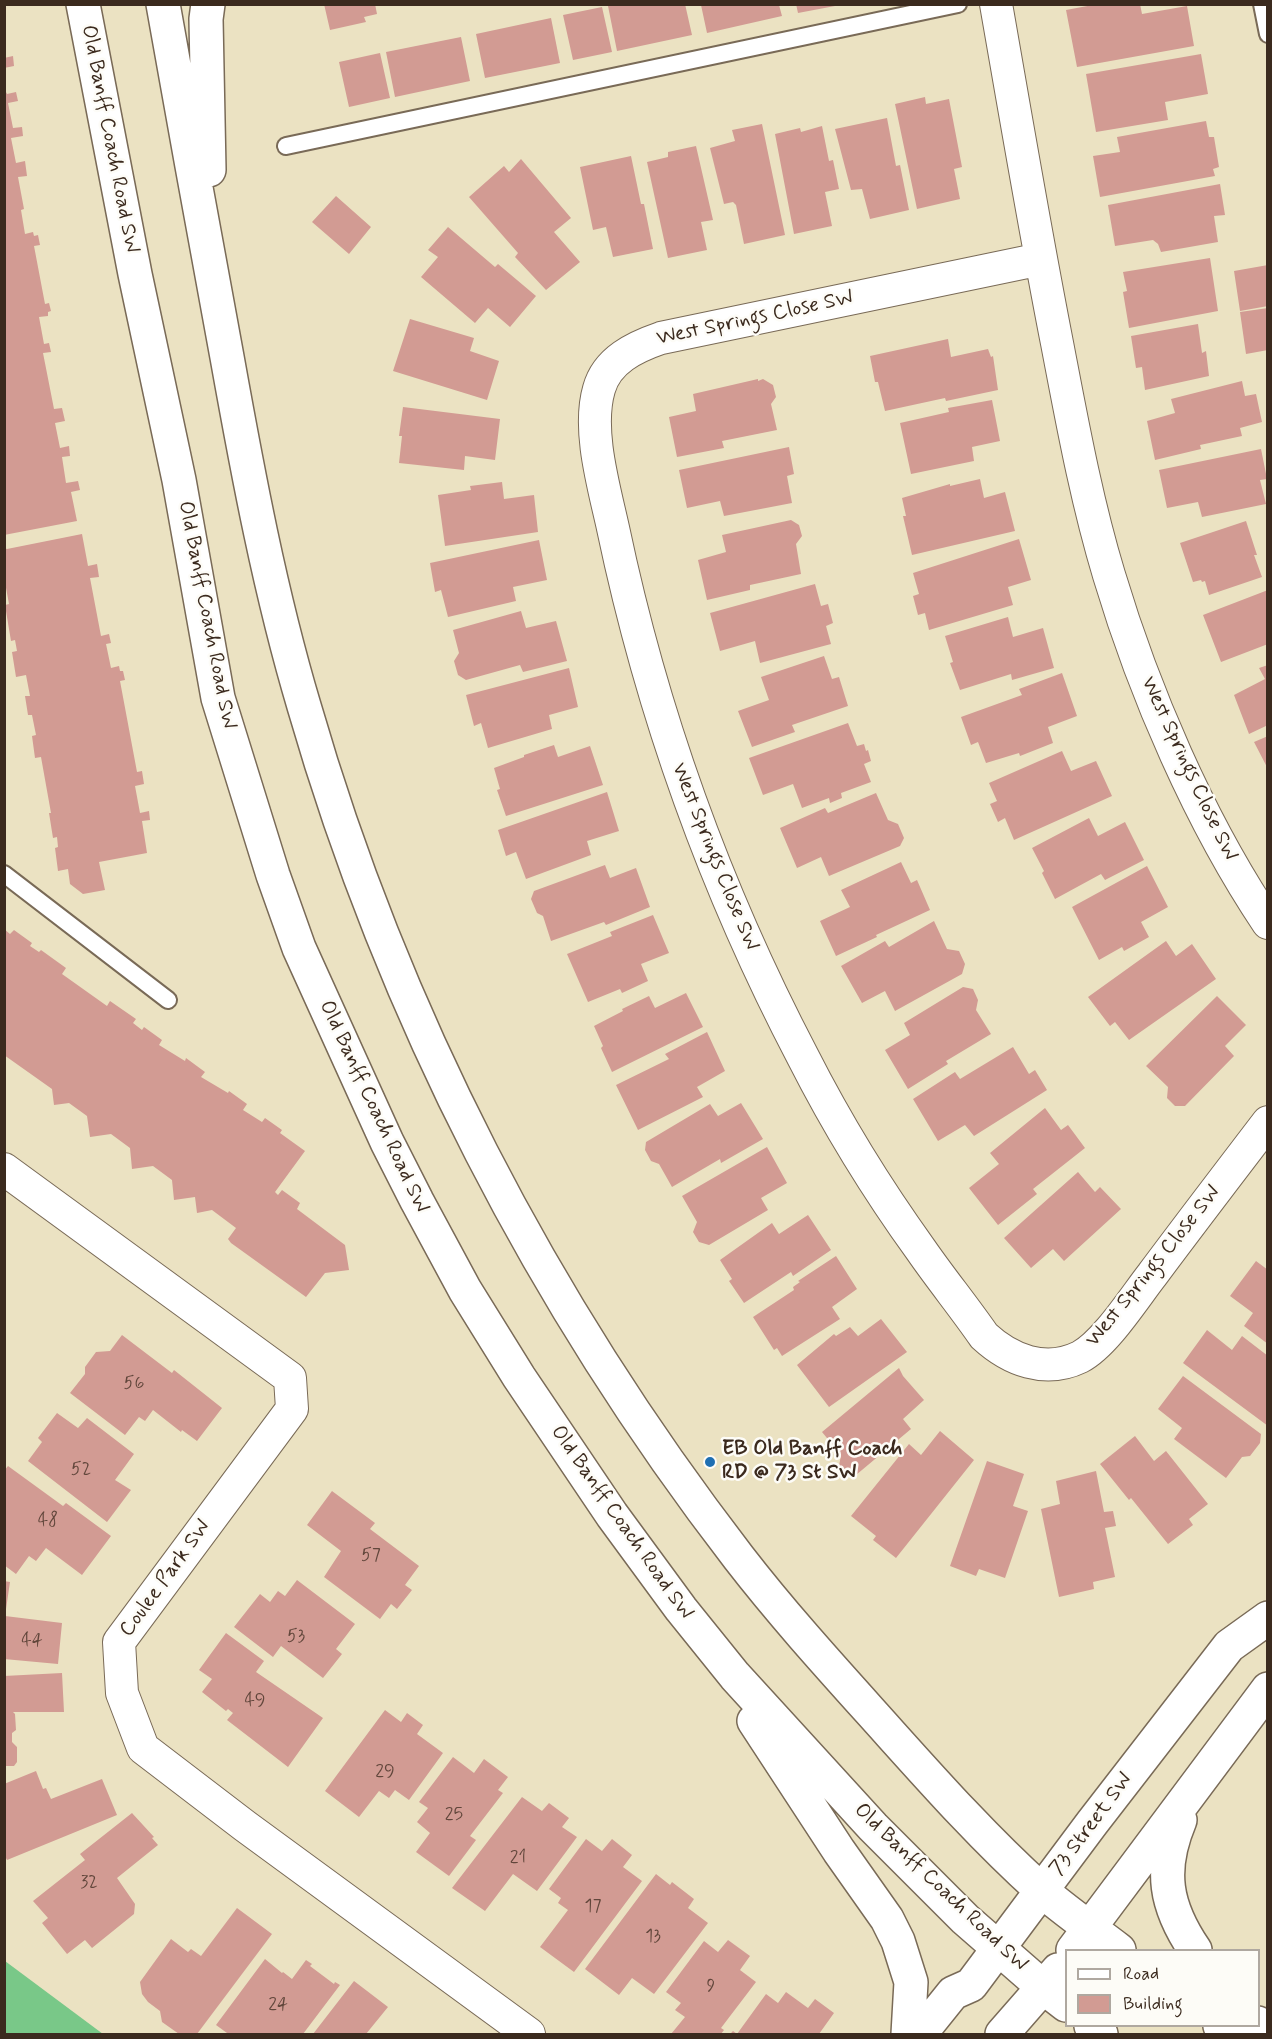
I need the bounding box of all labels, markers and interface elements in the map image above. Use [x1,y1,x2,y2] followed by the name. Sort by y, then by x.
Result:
[75,23,143,255] street label: Old Banff Coach Road SW
[655,286,855,352] street label: West Springs Close SW
[172,499,240,731] street label: Old Banff Coach Road SW
[1134,673,1242,865] street label: West Springs Close SW
[665,760,763,954] street label: West Springs Close SW
[313,997,433,1217] street label: Old Banff Coach Road SW
[1081,1181,1227,1353] street label: West Springs Close SW
[124,1373,144,1395] house number: 56
[544,1421,698,1625] street label: Old Banff Coach Road SW
[722,1437,902,1487] place label: EB Old Banff Coach RD @ 73 St SW
[703,1455,717,1469] marker: EB Old Banff Coach RD @ 73 St SW
[71,1459,91,1481] house number: 52
[38,1510,58,1532] house number: 48
[115,1516,217,1642] street label: Coulee Park SW
[361,1545,381,1567] house number: 57
[287,1626,305,1648] house number: 53
[21,1630,43,1652] house number: 44
[244,1690,266,1712] house number: 49
[375,1761,395,1783] house number: 29
[1045,1769,1139,1881] street label: 73 Street SW
[848,1799,1032,1977] street label: Old Banff Coach Road SW
[445,1804,463,1826] house number: 25
[510,1847,526,1869] house number: 21
[80,1872,98,1894] house number: 32
[584,1896,602,1918] house number: 17
[645,1926,661,1948] house number: 13
[1065,1949,1260,2027] legend
[1123,1962,1159,1986] text: Road
[707,1976,715,1998] house number: 9
[1123,1992,1183,2016] text: Building
[268,1994,288,2016] house number: 24

